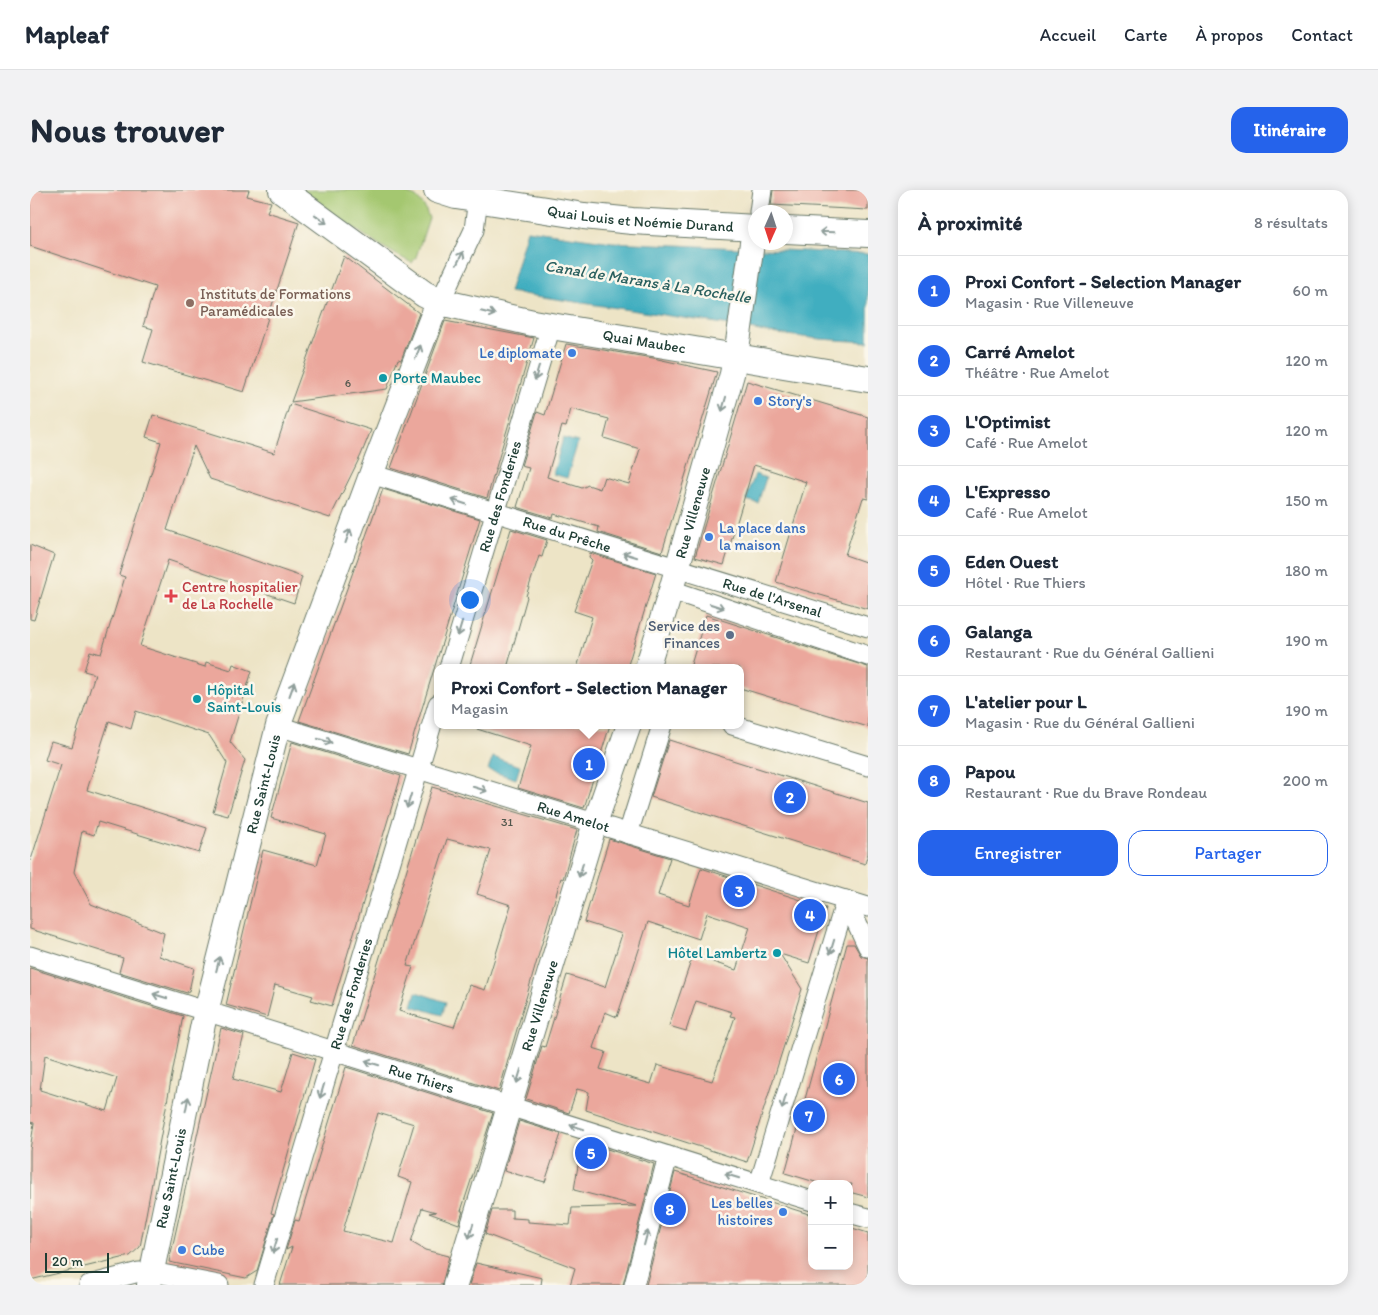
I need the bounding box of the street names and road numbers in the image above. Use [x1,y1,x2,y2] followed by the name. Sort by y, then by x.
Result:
[546,201,734,236] street label: Quai Louis et Noémie Durand
[601,326,687,357] street label: Quai Maubec
[475,438,525,554] street label: Rue des Fonderies
[671,465,714,560] street label: Rue Villeneuve
[521,512,613,556] street label: Rue du Prêche
[721,574,825,622] street label: Rue de l'Arsenal
[242,732,285,836] street label: Rue Saint-Louis
[535,797,612,836] street label: Rue Amelot
[326,936,377,1052] street label: Rue des Fonderies
[517,958,562,1053] street label: Rue Villeneuve
[386,1060,457,1097] street label: Rue Thiers
[152,1126,190,1230] street label: Rue Saint-Louis

